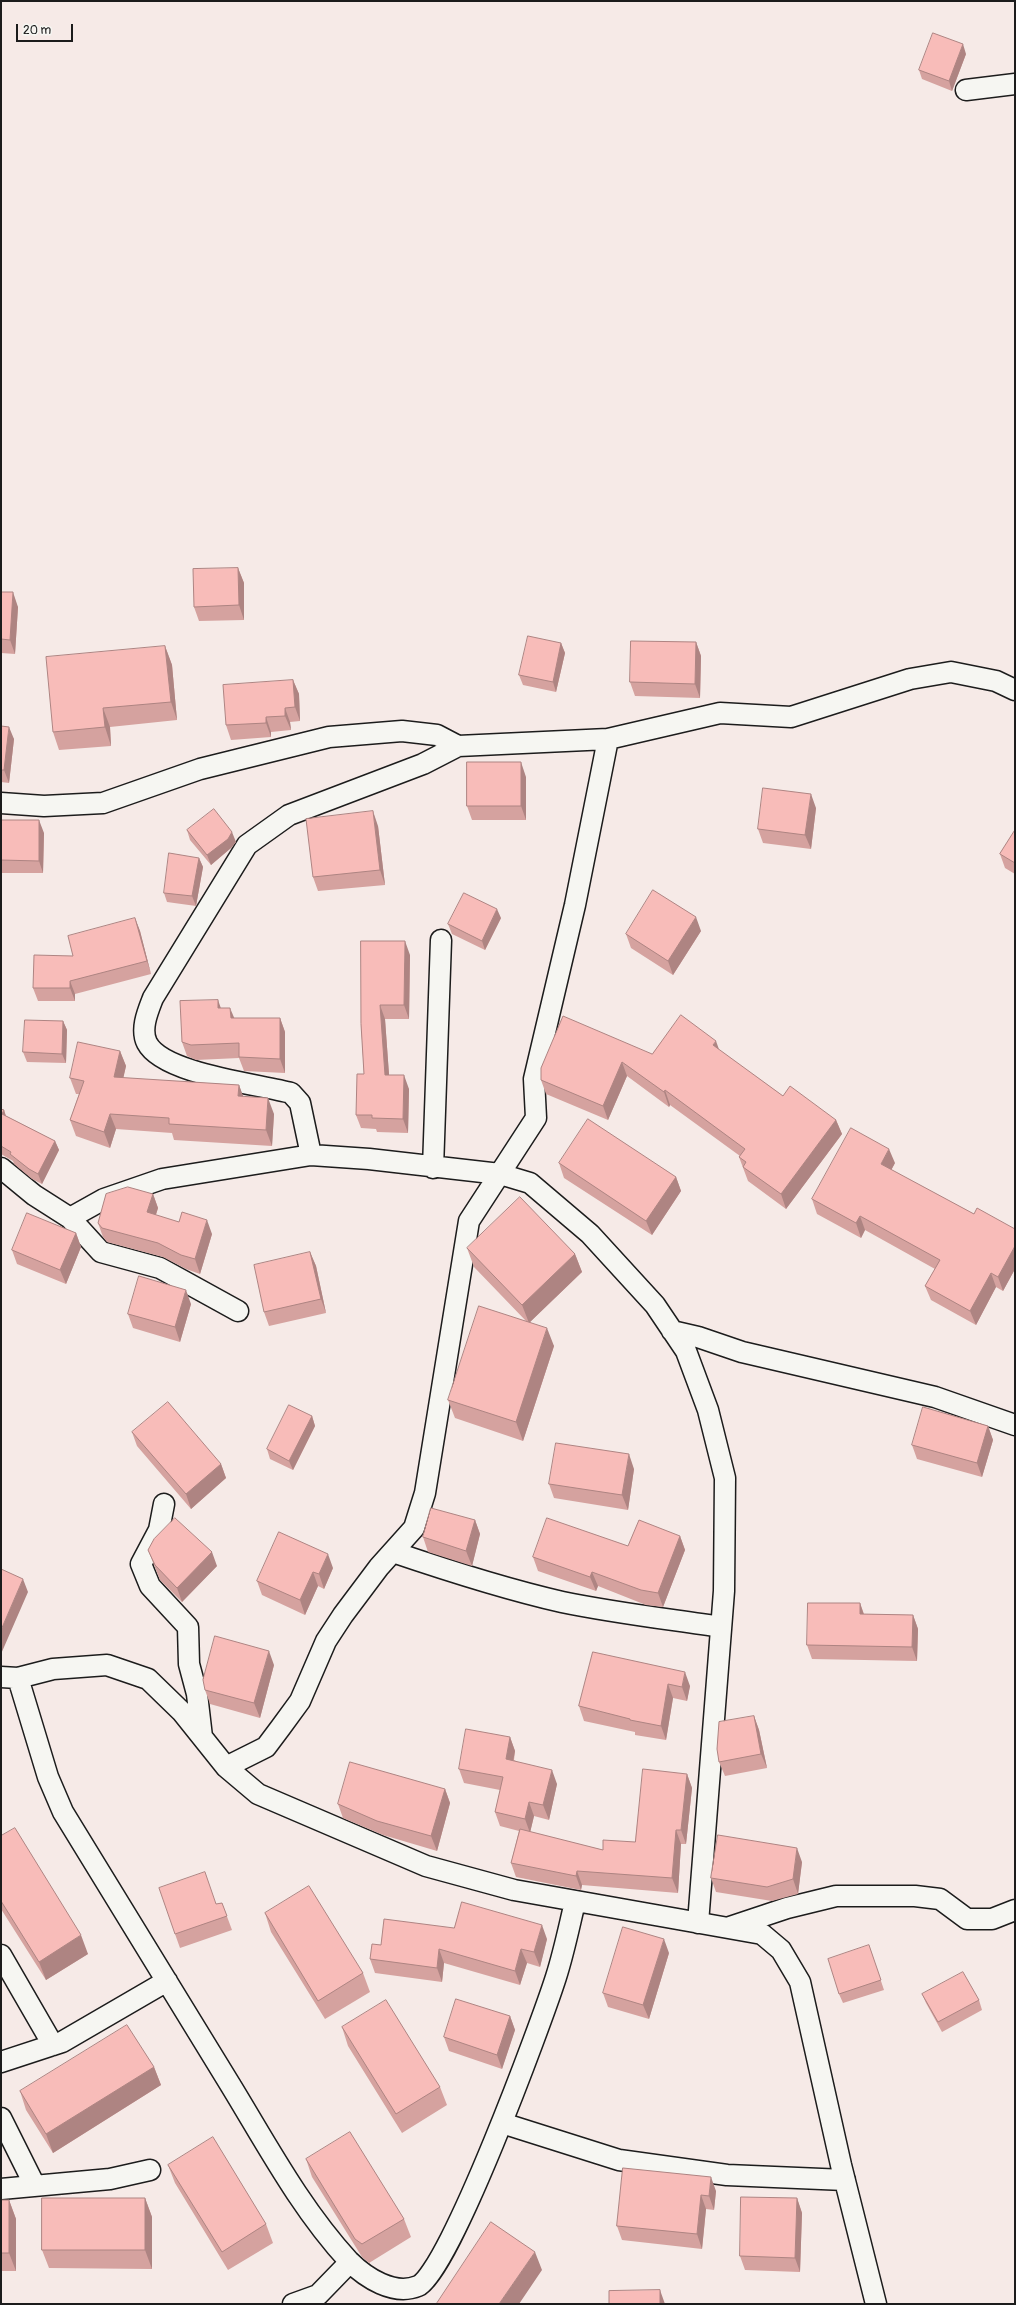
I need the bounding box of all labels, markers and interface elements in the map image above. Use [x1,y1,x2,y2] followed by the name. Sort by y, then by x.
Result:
[18,16,75,42] scale bar
[23,23,51,38] text: 20 m

